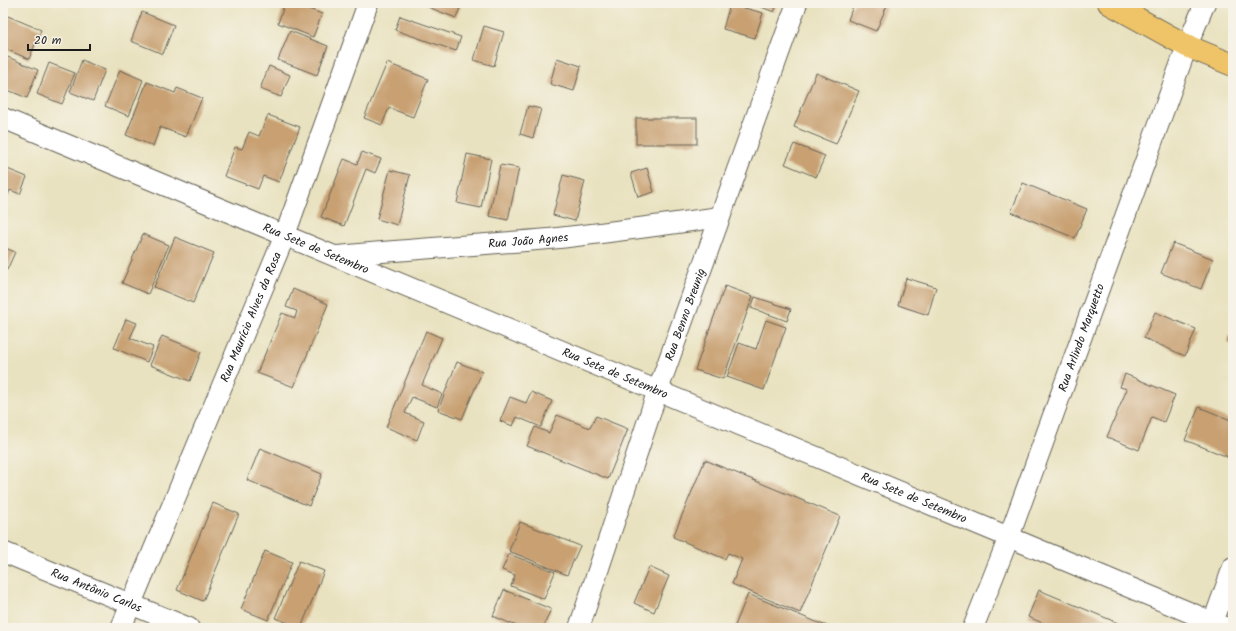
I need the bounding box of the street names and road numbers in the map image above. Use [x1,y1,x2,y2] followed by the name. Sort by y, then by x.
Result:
[260,218,372,279] street label: Rua Sete de Setembro
[488,227,569,253] street label: Rua João Agnes
[215,249,287,385] street label: Rua Maurício Alves da Rosa
[660,265,711,363] street label: Rua Benno Breunig
[1053,281,1110,394] street label: Rua Arlindo Marquetto
[559,342,671,404] street label: Rua Sete de Setembro
[858,467,970,528] street label: Rua Sete de Setembro
[48,563,145,617] street label: Rua Antônio Carlos

